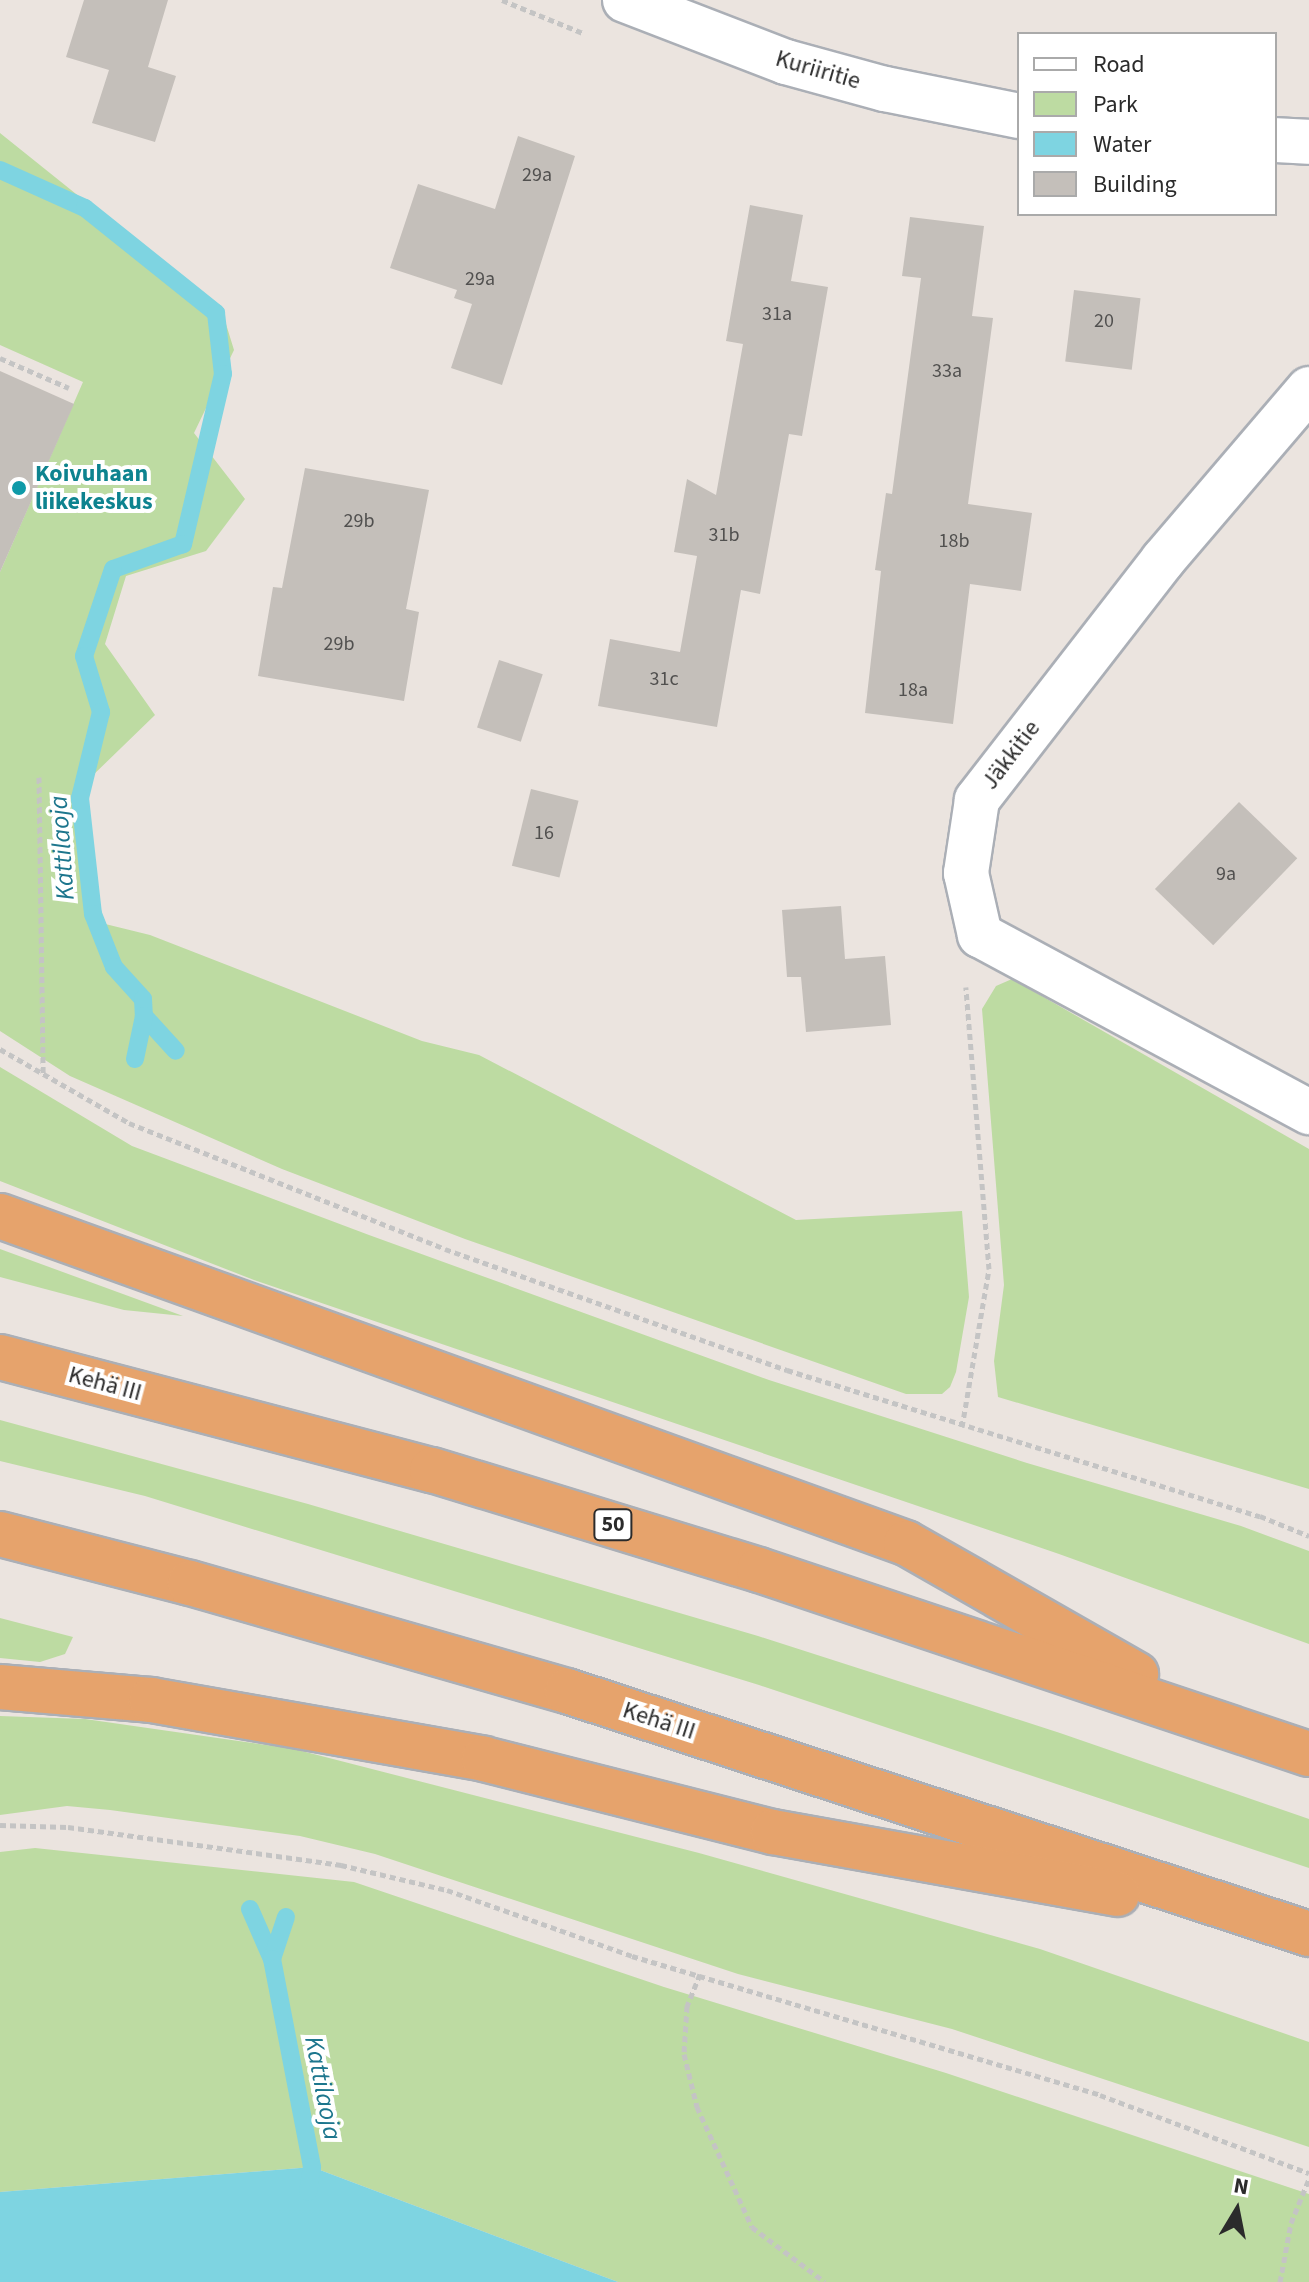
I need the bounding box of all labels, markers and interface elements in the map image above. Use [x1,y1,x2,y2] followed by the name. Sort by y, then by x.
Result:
[1017,32,1277,216] legend
[772,44,864,96] street label: Kuriiritie
[1093,47,1145,82] text: Road
[1093,87,1138,122] text: Park
[1093,127,1151,162] text: Water
[522,163,552,187] house number: 29a
[1093,167,1177,202] text: Building
[465,267,495,291] house number: 29a
[762,302,792,326] house number: 31a
[1094,309,1114,333] house number: 20
[932,359,962,383] house number: 33a
[35,460,153,516] place label: Koivuhaan liikekeskus
[10,479,28,497] marker: Koivuhaan liikekeskus
[344,509,374,533] house number: 29b
[709,523,739,547] house number: 31b
[939,529,969,553] house number: 18b
[324,632,354,656] house number: 29b
[650,667,678,691] house number: 31c
[898,678,928,702] house number: 18a
[976,715,1046,795] street label: Jäkkitie
[43,795,81,901] water label: Kattilaoja
[534,821,554,845] house number: 16
[1216,862,1236,886] house number: 9a
[65,1360,145,1408] street label: Kehä III
[593,1507,633,1543] road number: 50
[619,1696,699,1746] street label: Kehä III
[298,2033,348,2143] water label: Kattilaoja
[1231,2169,1251,2203] text: N
[1197,2170,1277,2250] north arrow

